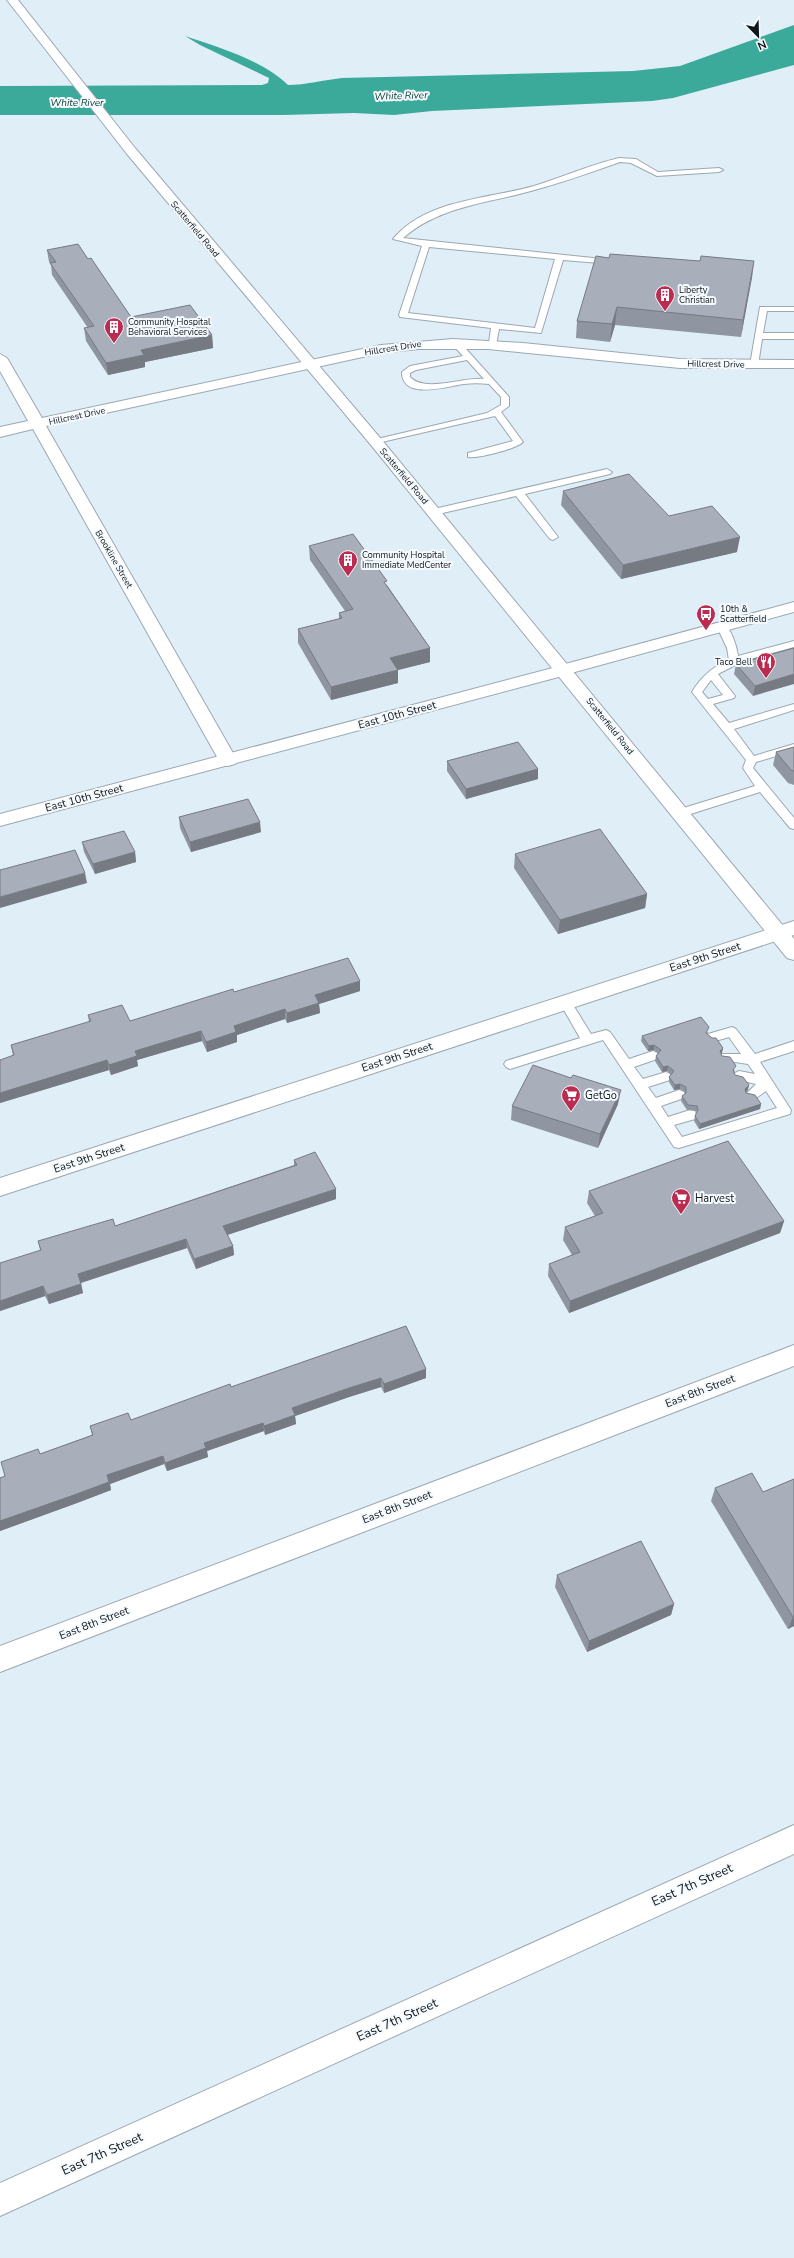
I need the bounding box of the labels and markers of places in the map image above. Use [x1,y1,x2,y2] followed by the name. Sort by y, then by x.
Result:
[654,284,676,312] building icon: Liberty Christian
[679,284,715,306] place label: Liberty Christian
[103,316,125,344] building icon: Community Hospital Behavioral Services
[128,316,211,338] place label: Community Hospital Behavioral Services
[337,549,359,577] building icon: Community Hospital Immediate MedCenter
[362,549,452,571] place label: Community Hospital Immediate MedCenter
[695,603,717,631] bus stop icon: 10th & Scatterfield
[720,603,767,625] place label: 10th & Scatterfield
[755,651,777,679] restaurant icon: Taco Bell
[715,656,752,668] place label: Taco Bell
[560,1084,582,1112] supermarket icon: GetGo
[585,1088,617,1103] place label: GetGo
[670,1187,692,1215] supermarket icon: Harvest
[695,1191,734,1206] place label: Harvest

